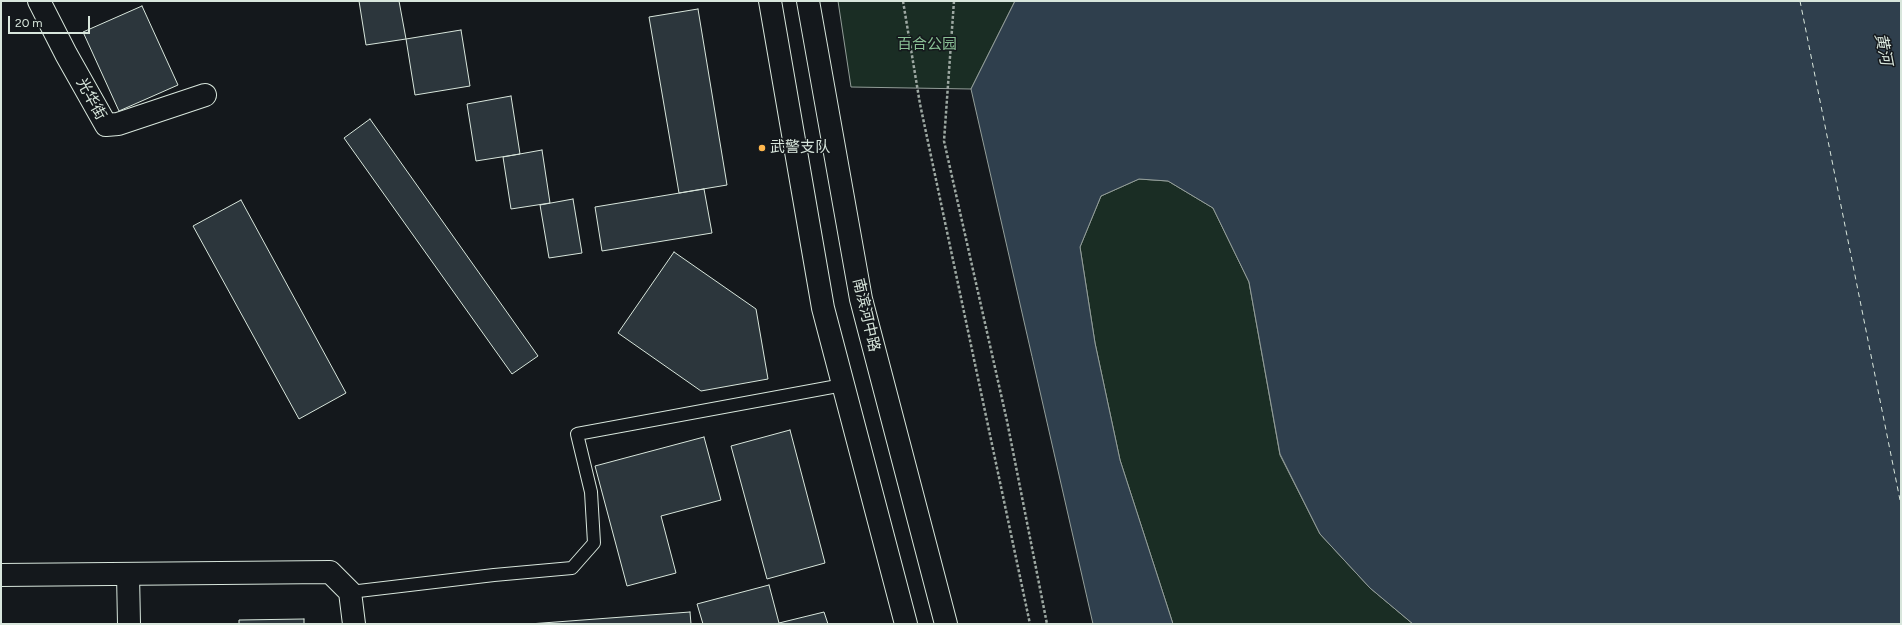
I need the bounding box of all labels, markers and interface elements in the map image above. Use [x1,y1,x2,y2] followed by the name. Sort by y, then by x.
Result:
[10,8,92,34] scale bar
[15,16,43,30] text: 20 m
[1871,31,1895,67] water label: 黄河
[897,36,957,54] park label: 百合公园
[72,75,110,123] street label: 光华街
[770,139,830,157] place label: 武警支队
[757,143,767,153] marker: 武警支队
[849,276,883,354] street label: 南滨河中路

